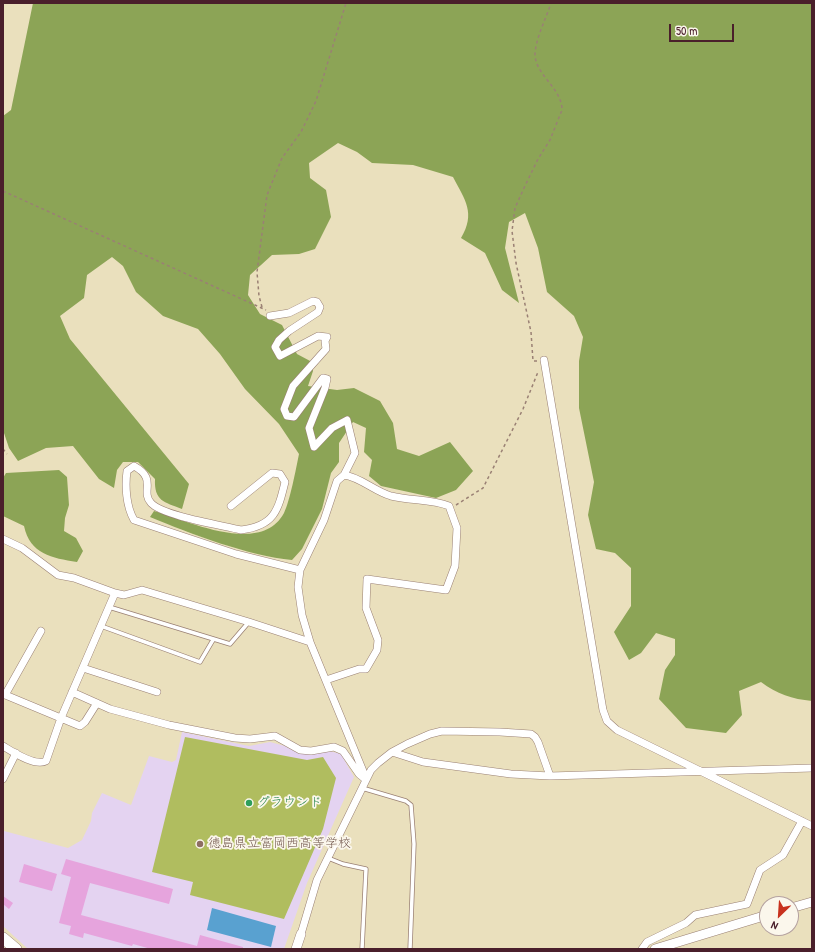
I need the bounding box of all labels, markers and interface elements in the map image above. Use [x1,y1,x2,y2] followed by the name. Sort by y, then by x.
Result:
[671,16,736,42] scale bar
[676,22,697,39] text: 50 m
[257,795,322,811] place label: グラウンド
[244,798,254,808] marker: グラウンド
[208,836,351,852] place label: 徳島県立富岡西高等学校
[195,839,205,849] marker: 徳島県立富岡西高等学校
[759,896,799,936] north arrow
[769,918,780,934] text: N

